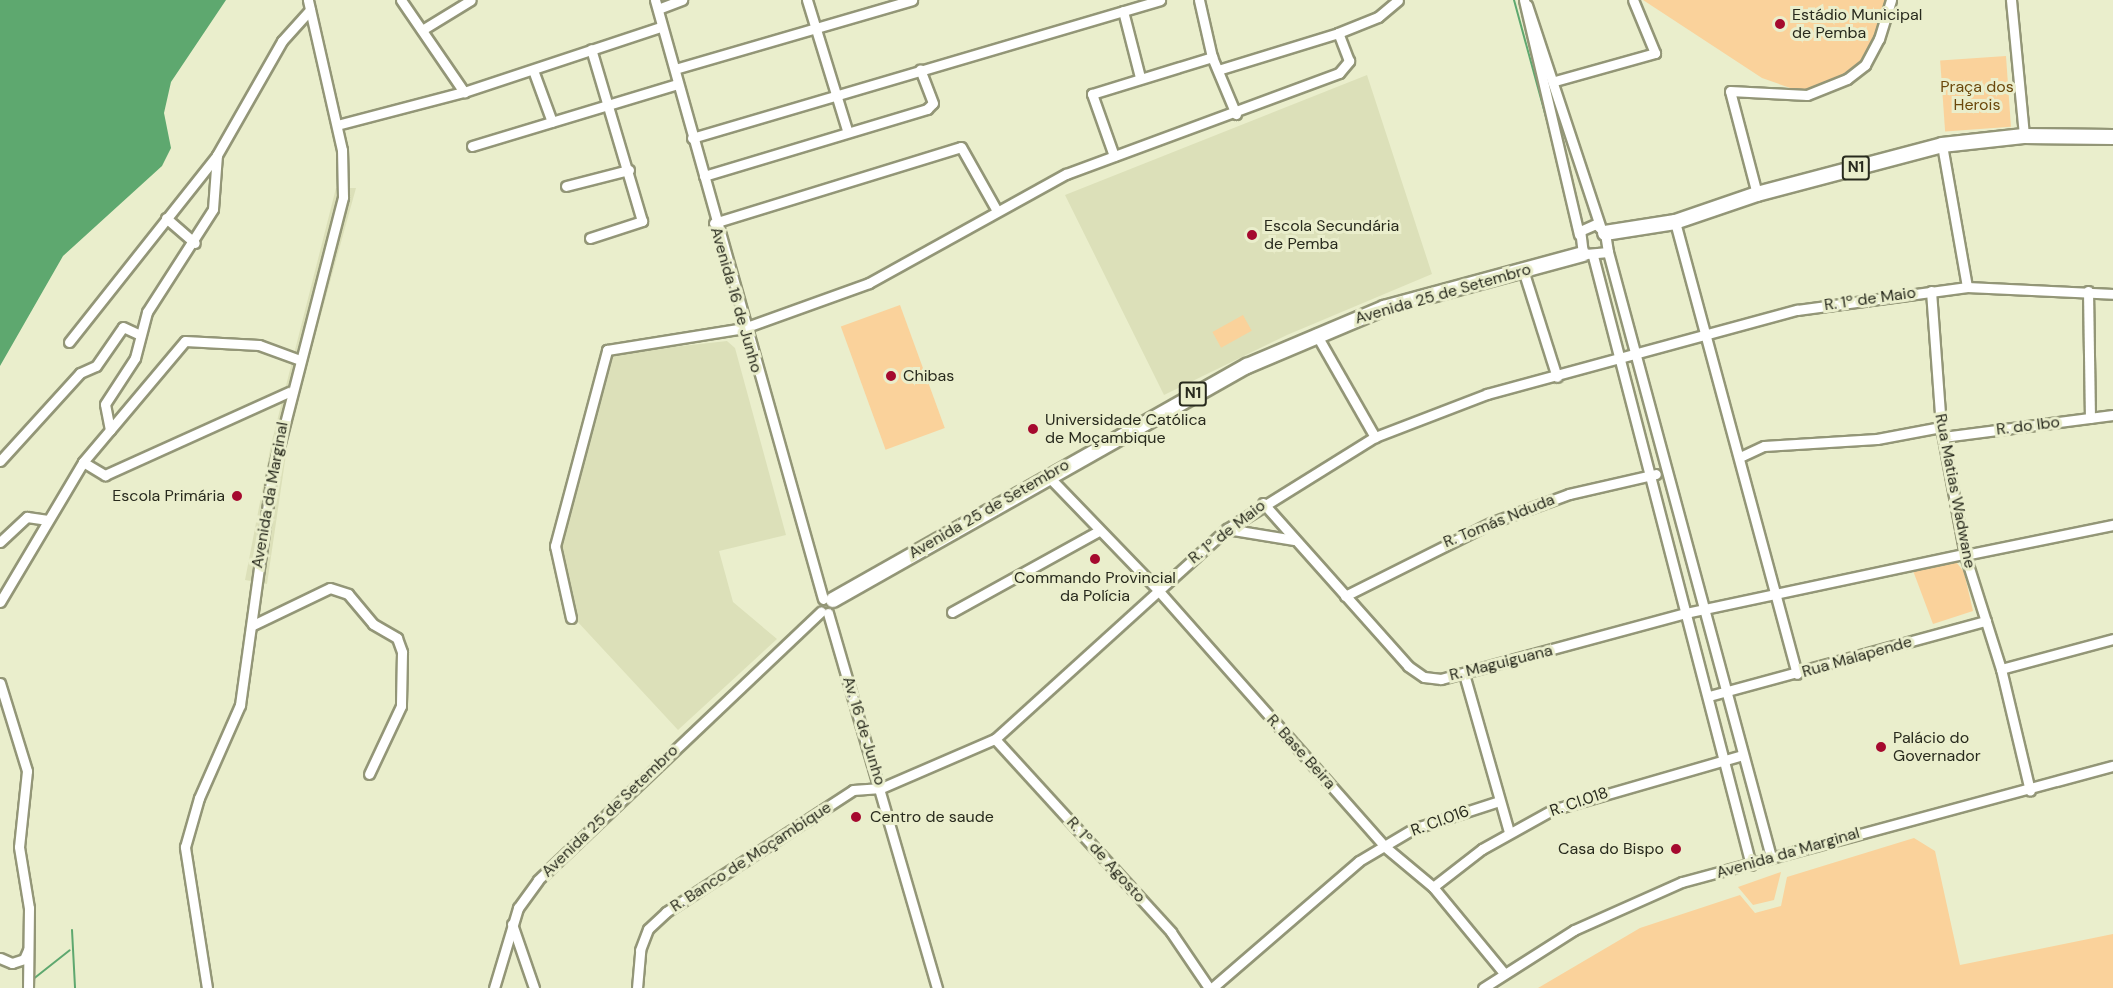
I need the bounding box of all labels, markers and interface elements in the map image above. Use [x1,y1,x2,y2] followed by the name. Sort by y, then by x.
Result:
[1792,5,1922,43] place label: Estádio Municipal de Pemba
[1773,17,1787,31] marker: Estádio Municipal de Pemba
[1940,77,2014,115] park label: Praça dos Herois
[1841,156,1871,180] road number: N1
[1264,216,1399,254] place label: Escola Secundária de Pemba
[706,225,766,375] street label: Avenida 16 de Junho
[1245,228,1259,242] marker: Escola Secundária de Pemba
[1353,260,1533,328] street label: Avenida 25 de Setembro
[1823,283,1917,315] street label: R. 1º de Maio
[903,366,954,386] place label: Chibas
[884,369,898,383] marker: Chibas
[1178,382,1208,406] road number: N1
[1045,410,1206,448] place label: Universidade Católica de Moçambique
[1931,412,1979,570] street label: Rua Matias Wadwane
[1995,413,2061,439] street label: R. do Ibo
[248,420,292,570] street label: Avenida da Marginal
[1026,422,1040,436] marker: Universidade Católica de Moçambique
[905,455,1073,563] street label: Avenida 25 de Setembro
[112,486,225,506] place label: Escola Primária
[230,489,244,503] marker: Escola Primária
[1441,490,1557,552] street label: R. Tomás Nduda
[1185,496,1269,568] street label: R. 1º de Maio
[1088,552,1102,566] marker: Commando Provincial da Polícia
[1014,568,1176,606] place label: Commando Provincial da Polícia
[1800,632,1914,682] street label: Rua Malapende
[1447,641,1555,685] street label: R. Maguiguana
[838,674,890,788] street label: Av. 16 de Junho
[1262,711,1340,793] street label: R. Base Beira
[1893,728,1981,766] place label: Palácio do Governador
[1874,740,1888,754] marker: Palácio do Governador
[538,741,682,881] street label: Avenida 25 de Setembro
[1547,783,1611,821] street label: R. CI.018
[667,798,835,916] street label: R. Banco de Moçambique
[1408,802,1472,840] street label: R. CI.016
[870,807,994,827] place label: Centro de saude
[847,808,865,826] marker: Centro de saude
[1062,813,1150,907] street label: R. 1º de Agosto
[1714,823,1862,883] street label: Avenida da Marginal
[1558,839,1664,859] place label: Casa do Bispo
[1669,842,1683,856] marker: Casa do Bispo

